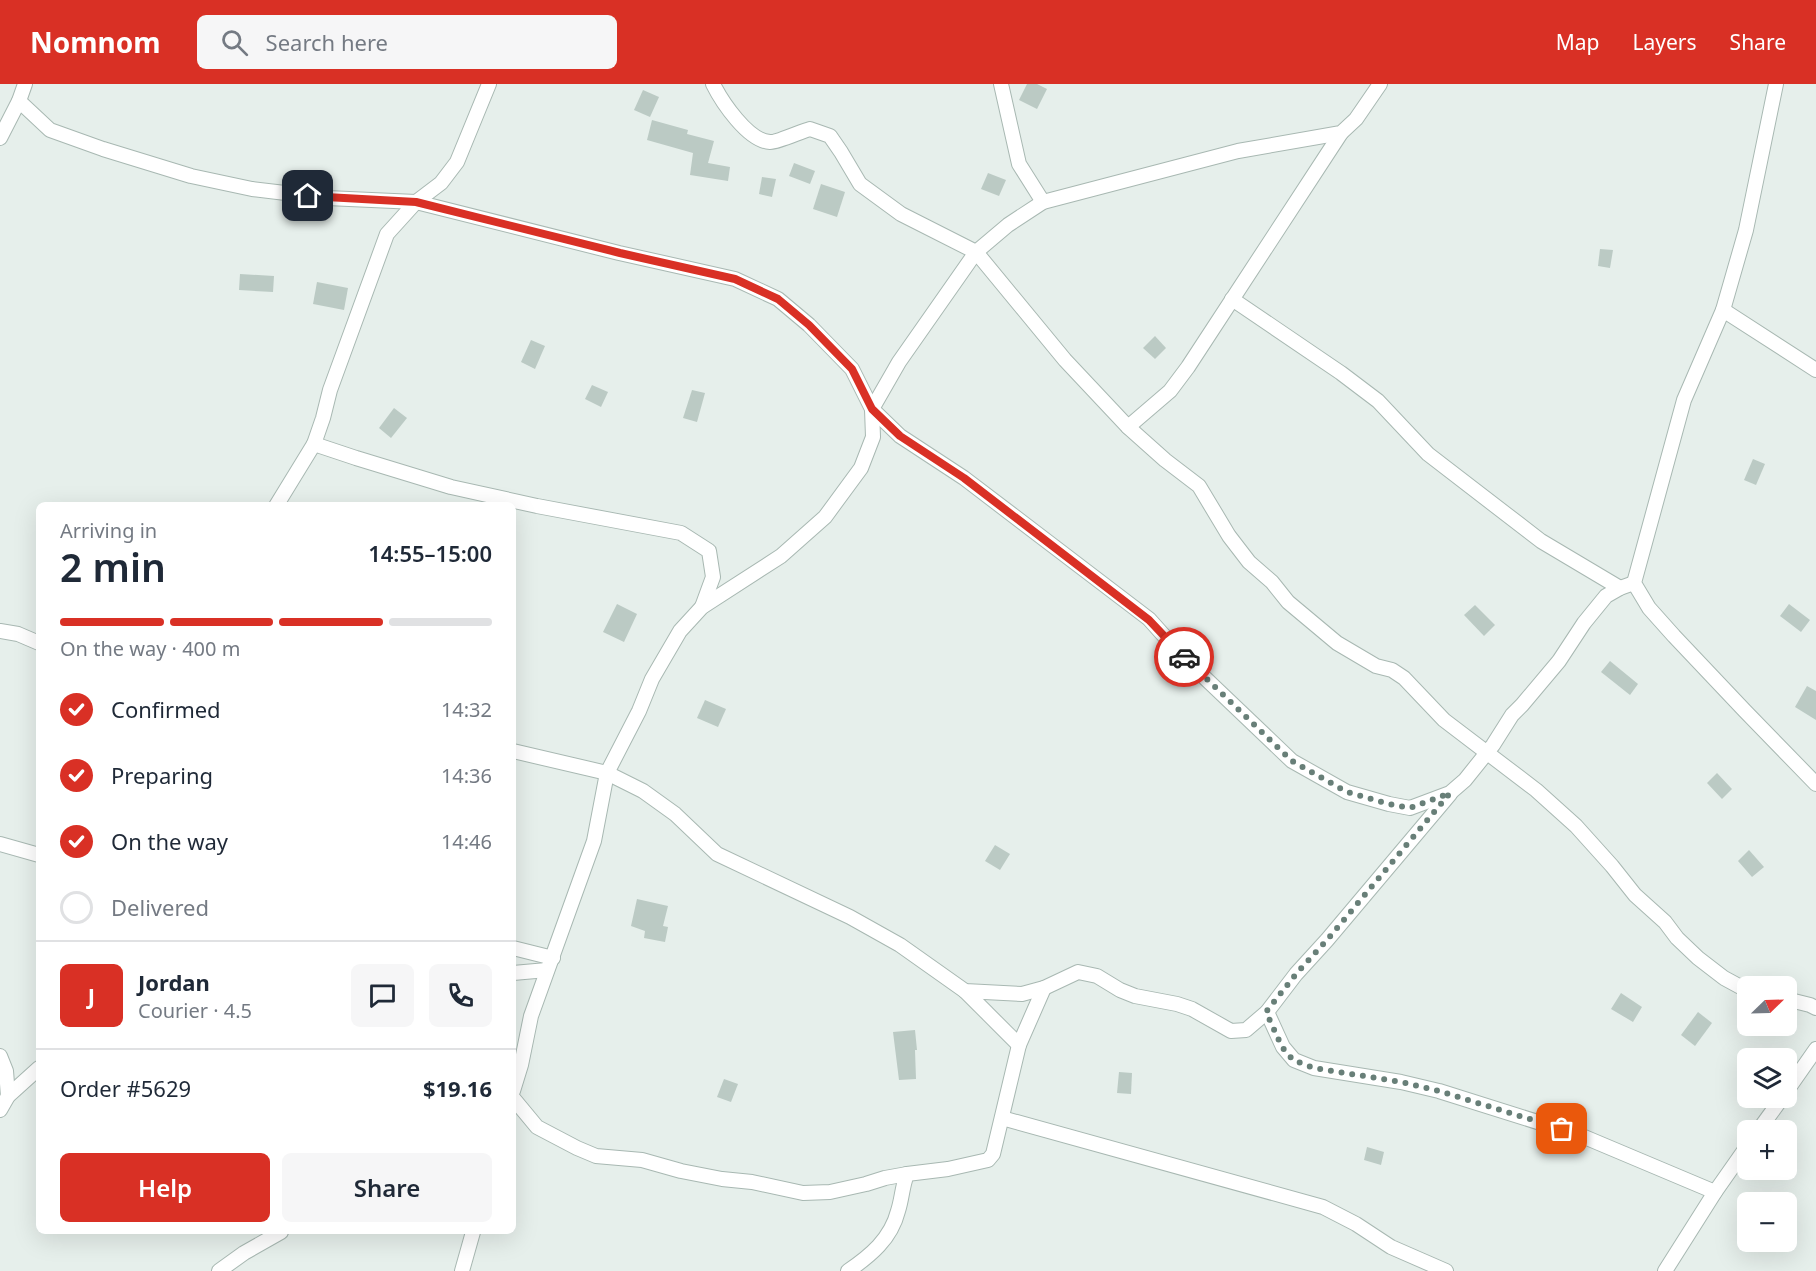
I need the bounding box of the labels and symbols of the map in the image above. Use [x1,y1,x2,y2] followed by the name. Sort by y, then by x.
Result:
[282,170,333,221] pin
[1154,627,1214,687] courier
[1737,976,1797,1036] north arrow
[1536,1103,1587,1154] pin

